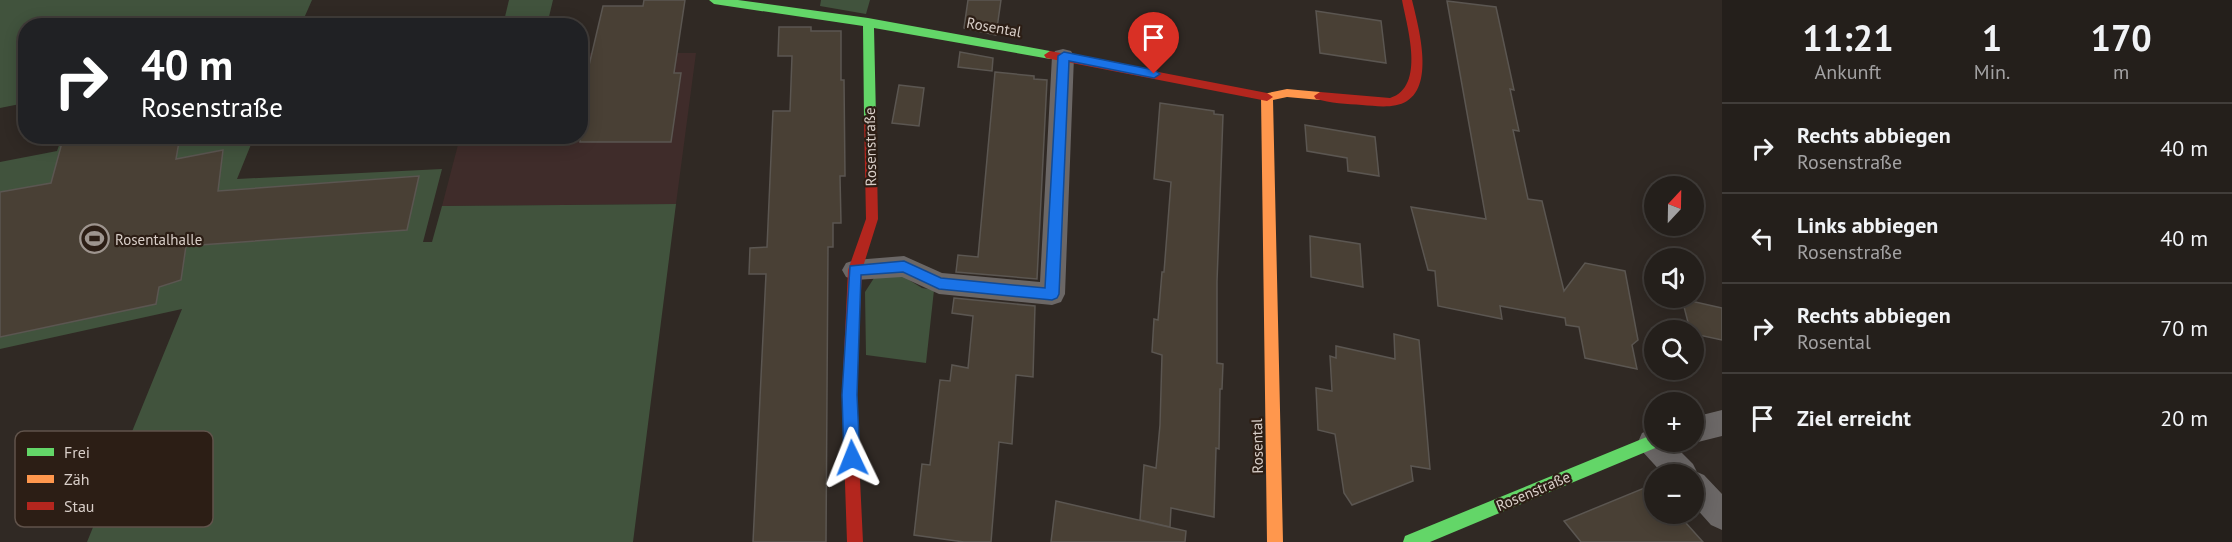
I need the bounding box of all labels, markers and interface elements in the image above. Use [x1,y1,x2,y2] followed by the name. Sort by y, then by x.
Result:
[1128,12,1179,74] pin
[965,13,1023,41] street label: Rosental
[1802,14,1894,61] text: 11:21
[1982,14,2002,61] text: 1
[2091,14,2152,61] text: 170
[1137,21,1170,54] icon: arrive
[141,37,233,92] text: 40 m
[42,42,120,120] icon: right
[1815,59,1881,85] text: Ankunft
[1974,59,2010,85] text: Min.
[2113,59,2129,85] text: m
[141,90,283,124] text: Rosenstraße
[860,107,880,187] street label: Rosenstraße
[1797,121,1951,149] text: Rechts abbiegen
[1746,132,1779,165] icon: right
[2160,134,2208,162] text: 40 m
[1797,149,1902,175] text: Rosenstraße
[1644,176,1704,236] north arrow
[1644,176,1704,524] map controls
[1797,211,1938,239] text: Links abbiegen
[1746,222,1779,255] icon: left
[78,223,110,255] sports icon: Rosentalhalle
[2160,224,2208,252] text: 40 m
[115,230,202,249] place label: Rosentalhalle
[1797,239,1902,265] text: Rosenstraße
[1644,248,1704,308] button: sound
[1797,301,1951,329] text: Rechts abbiegen
[1746,312,1779,345] icon: right
[2160,314,2208,342] text: 70 m
[1644,320,1704,380] button: search
[1797,329,1871,355] text: Rosental
[1644,392,1704,452] button: +
[1746,402,1779,435] icon: arrive
[1797,404,1911,432] text: Ziel erreicht
[2160,404,2208,432] text: 20 m
[1247,418,1267,474] street label: Rosental
[820,426,884,490] position arrow
[15,431,213,527] legend
[64,442,90,462] text: Frei
[1644,464,1704,524] button: −
[1493,467,1573,515] street label: Rosenstraße
[64,469,89,489] text: Zäh
[64,496,94,516] text: Stau

